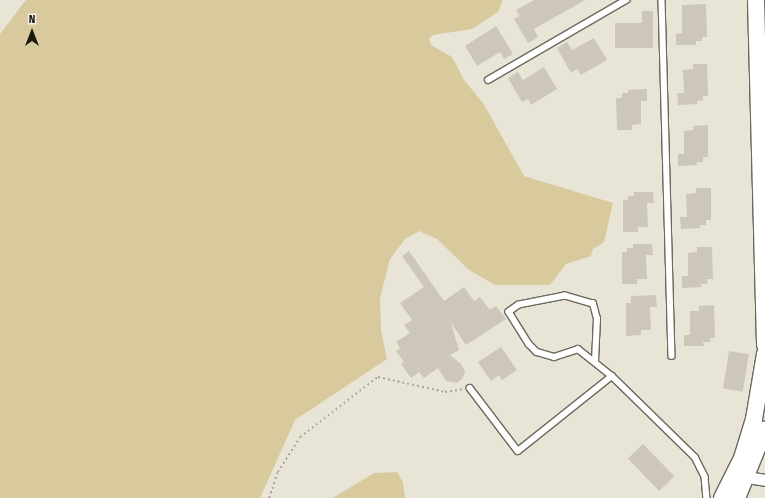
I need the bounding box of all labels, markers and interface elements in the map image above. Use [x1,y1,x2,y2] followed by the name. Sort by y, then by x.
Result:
[12,12,52,52] north arrow
[29,13,35,26] text: N

